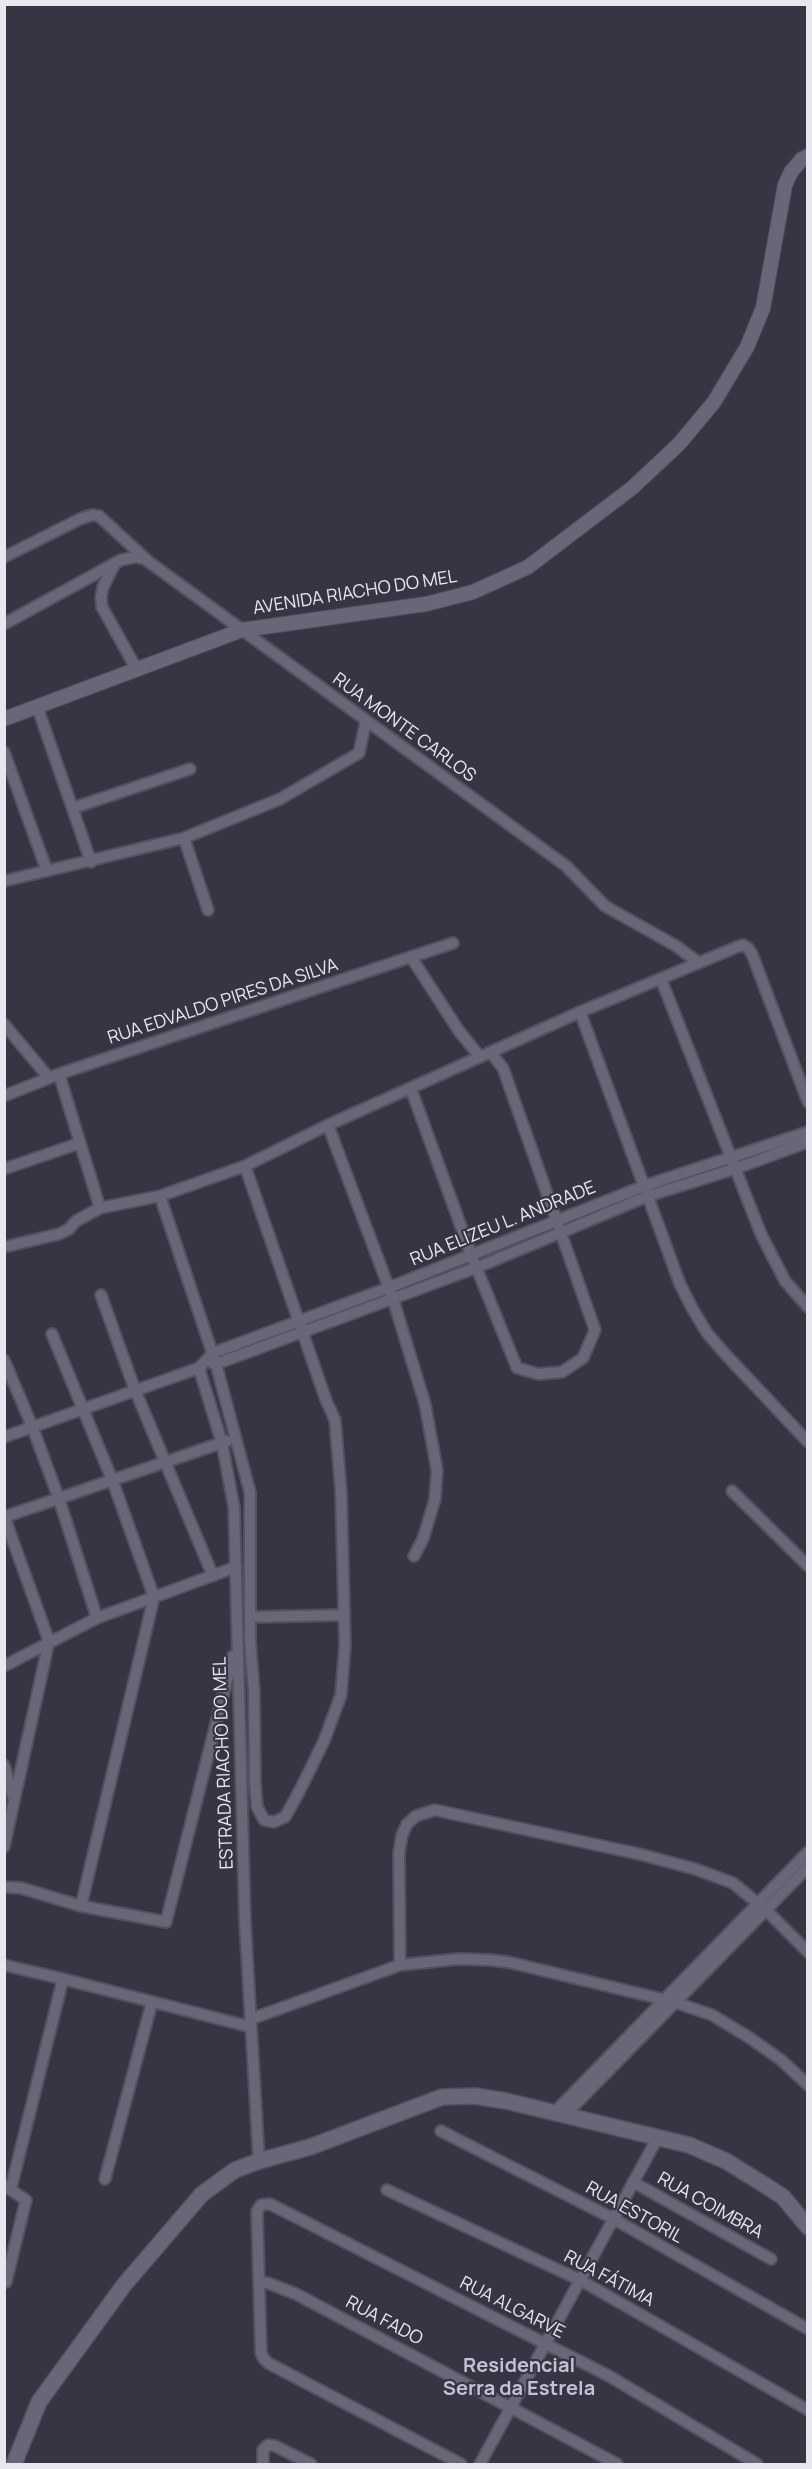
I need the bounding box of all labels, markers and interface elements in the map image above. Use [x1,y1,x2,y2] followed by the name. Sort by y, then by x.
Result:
[251,566,459,620] street label: AVENIDA RIACHO DO MEL
[328,669,480,787] street label: RUA MONTE CARLOS
[105,955,341,1049] street label: RUA EDVALDO PIRES DA SILVA
[407,1177,599,1271] street label: RUA ELIZEU L. ANDRADE
[209,1656,239,1870] street label: ESTRADA RIACHO DO MEL
[653,2168,767,2244] street label: RUA COIMBRA
[582,2177,686,2249] street label: RUA ESTORIL
[560,2246,658,2312] street label: RUA FÁTIMA
[456,2272,568,2344] street label: RUA ALGARVE
[342,2292,426,2350] street label: RUA FADO
[443,2354,595,2401] district label: Residencial Serra da Estrela

